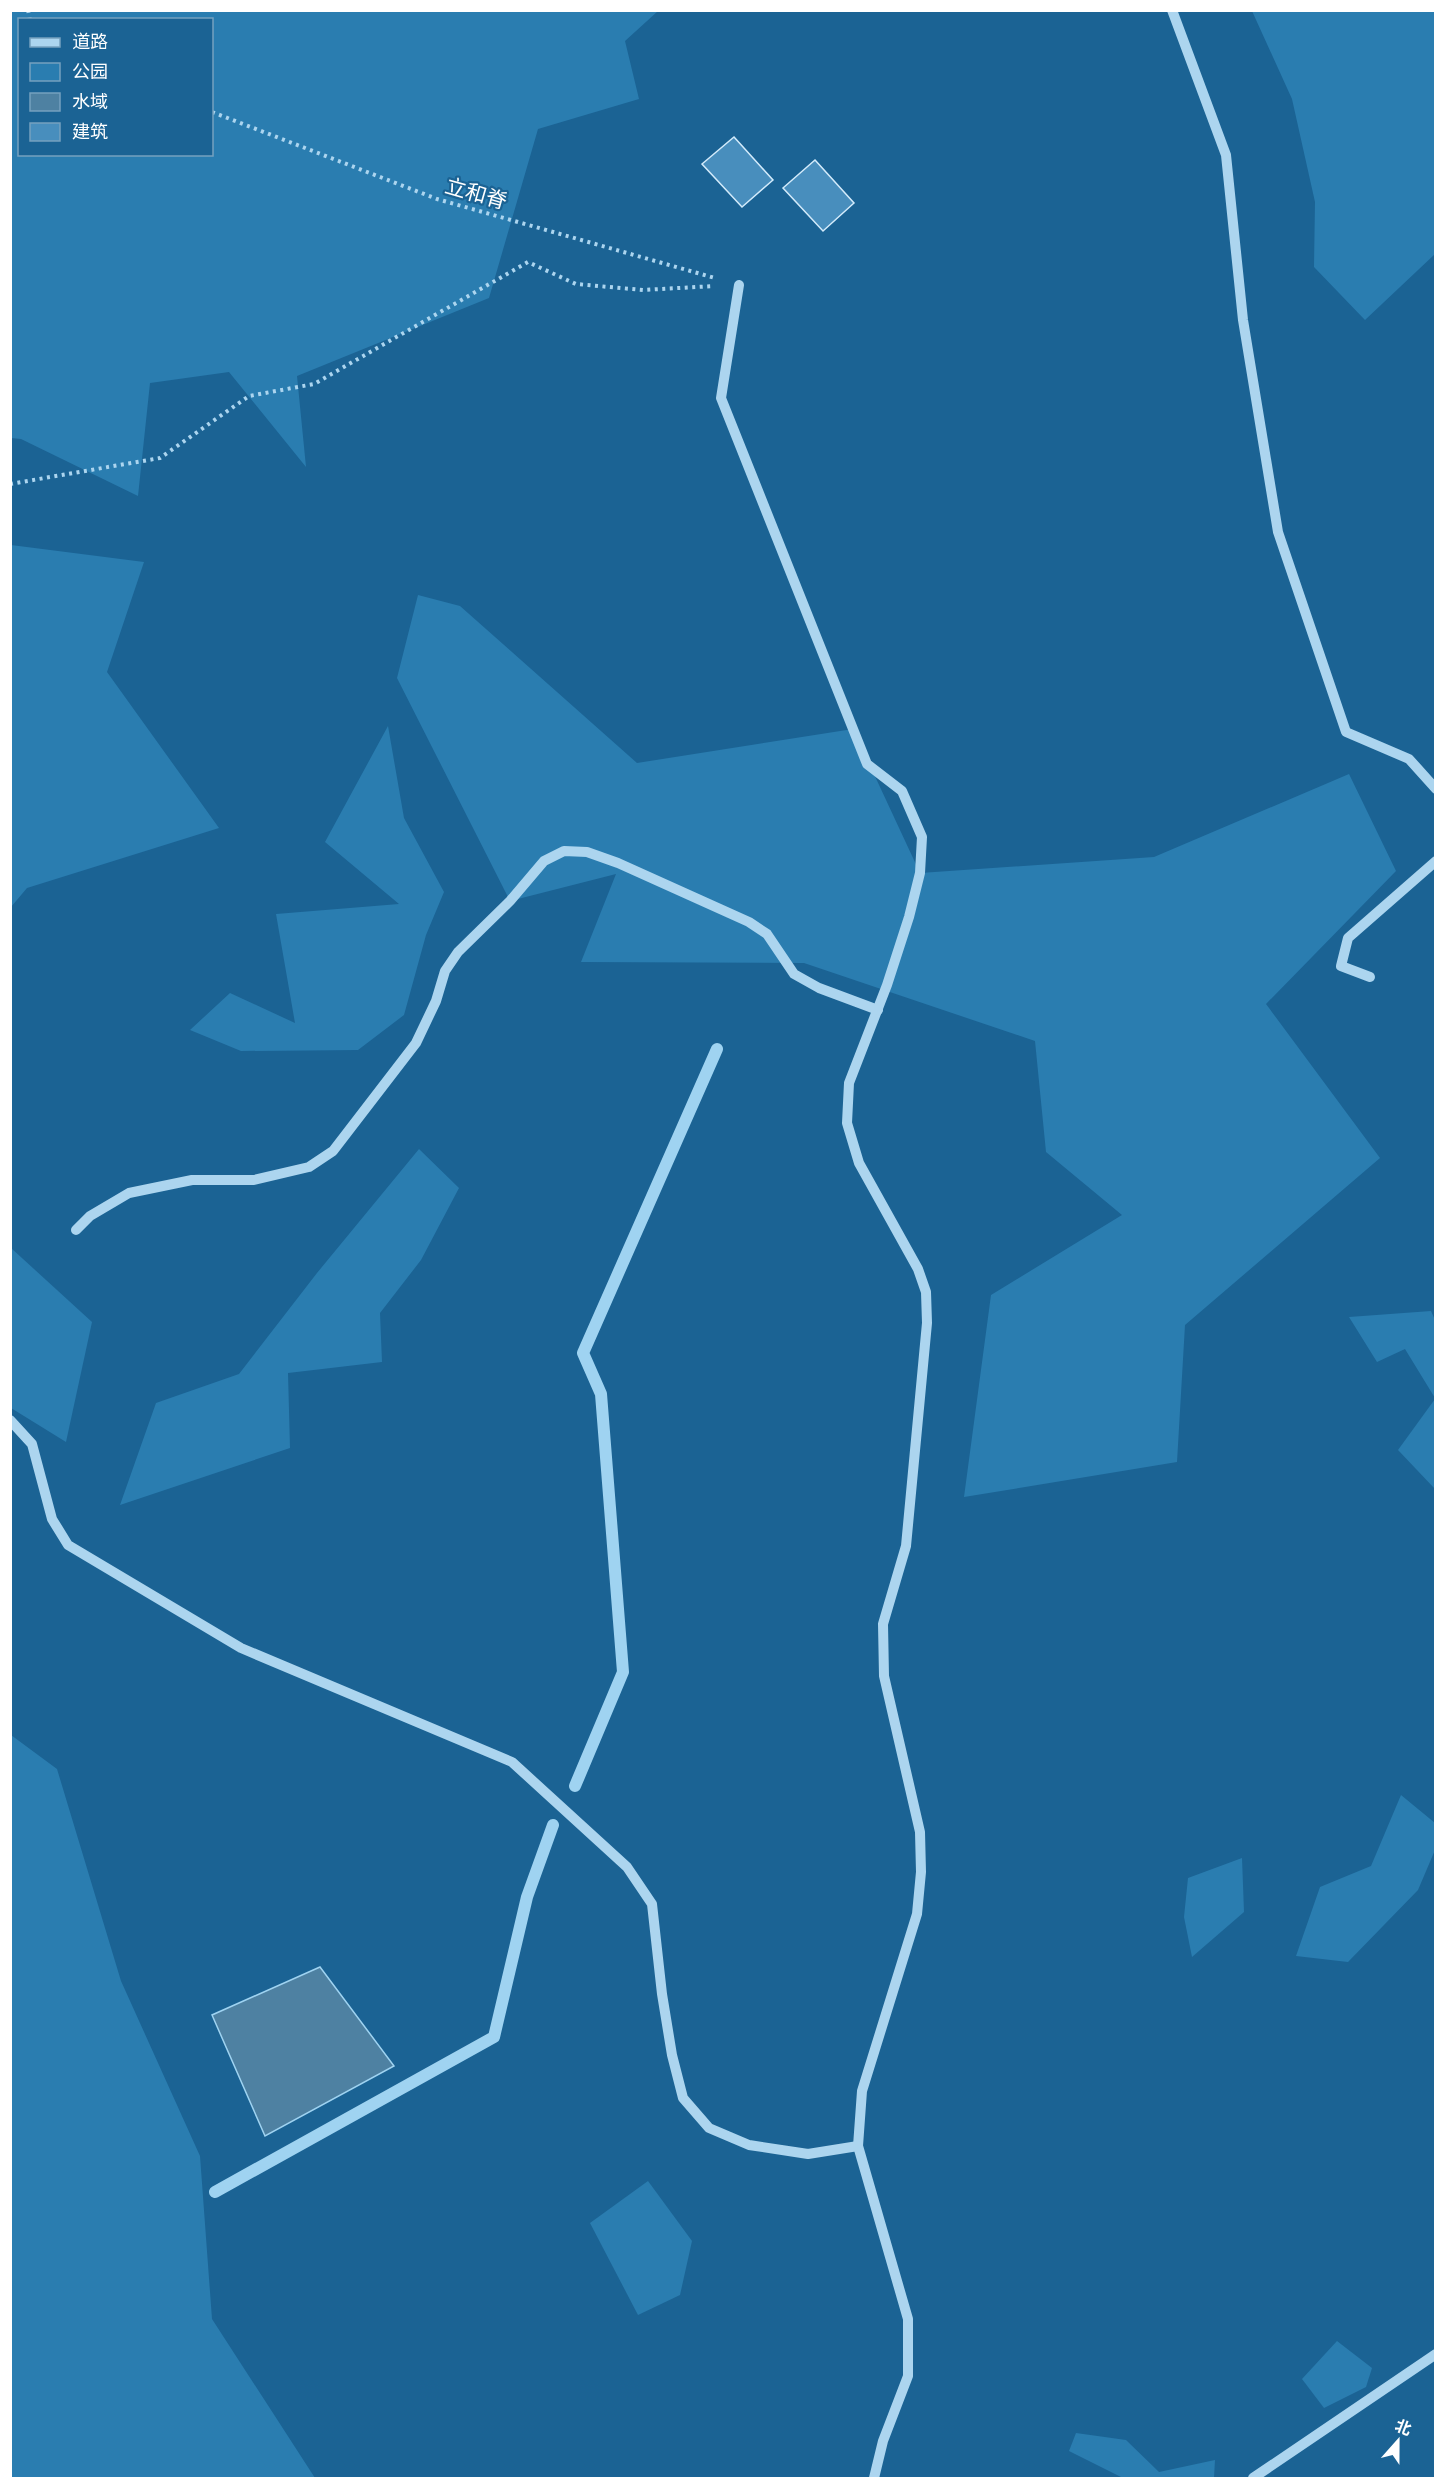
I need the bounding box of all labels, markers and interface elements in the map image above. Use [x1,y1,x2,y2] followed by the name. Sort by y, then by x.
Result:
[18,18,213,156] legend
[72,31,108,52] text: 道路
[72,61,108,82] text: 公园
[72,91,108,112] text: 水域
[72,121,108,142] text: 建筑
[442,174,510,214] street label: 立和脊
[1368,2411,1428,2471] north arrow
[1392,2416,1414,2439] text: 北

